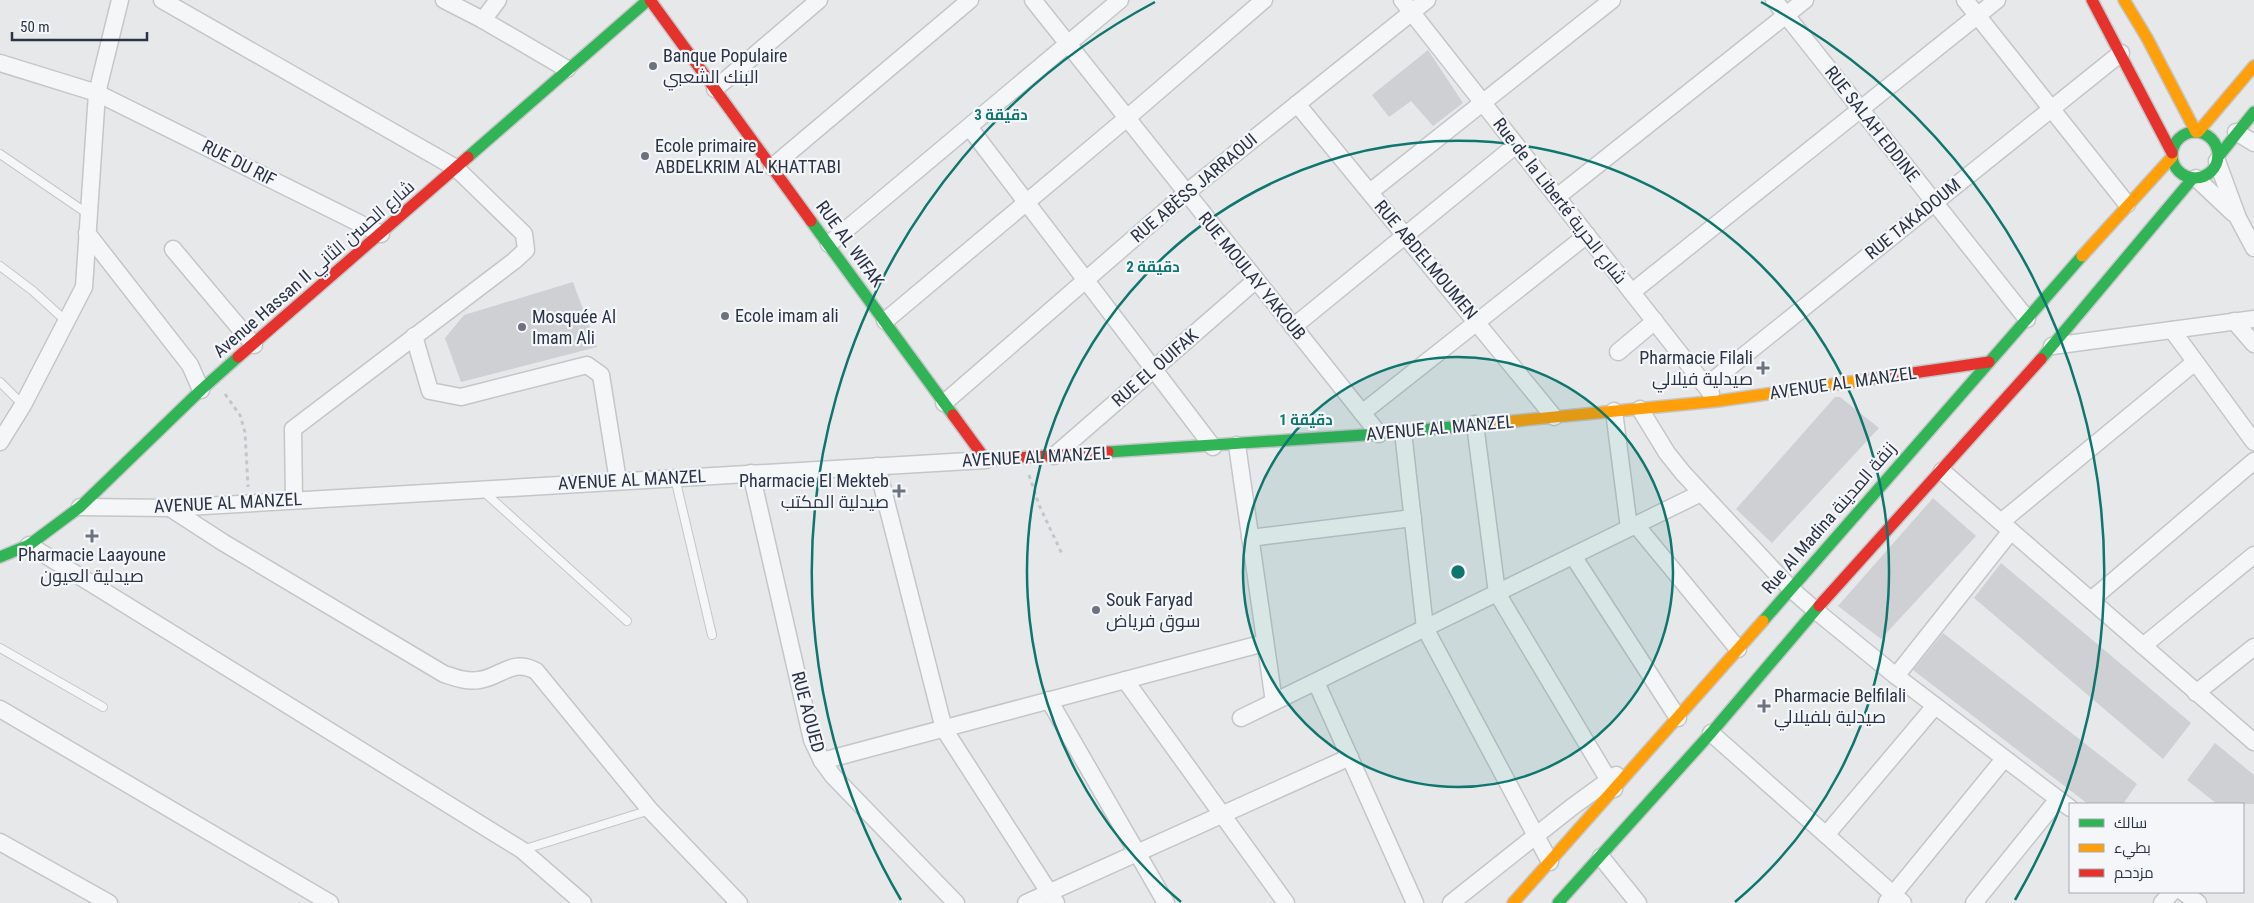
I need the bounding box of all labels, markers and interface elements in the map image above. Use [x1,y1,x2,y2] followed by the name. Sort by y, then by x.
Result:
[12,10,148,42] scale bar
[20,18,50,36] text: 50 m
[663,45,788,91] place label: Banque Populaire البنك الشعبي
[647,60,659,72] marker: Banque Populaire البنك الشعبي
[1821,62,1924,186] street label: RUE SALAH EDDINE
[974,106,1028,124] text: 3 دقيقة
[1488,114,1632,289] street label: Rue de la Liberté شارع الحرية
[1126,129,1261,247] street label: RUE ABÈSS JARRAOUI
[199,135,280,190] street label: RUE DU RIF
[655,135,841,177] place label: Ecole primaire ABDELKRIM AL KHATTABI
[639,150,651,162] marker: Ecole primaire ABDELKRIM AL KHATTABI
[1861,174,1965,263] street label: RUE TAKADOUM
[209,176,421,365] street label: Avenue Hassan II شارع الحسن الثاني
[1370,196,1482,323] street label: RUE ABDELMOUMEN
[812,197,889,291] street label: RUE AL WIFAK
[1194,208,1310,344] street label: RUE MOULAY YAKOUB
[1126,258,1180,276] text: 2 دقيقة
[735,305,839,326] place label: Ecole imam ali
[532,306,616,348] place label: Mosquée Al Imam Ali
[719,310,731,322] marker: Ecole imam ali
[516,321,528,333] marker: Mosquée Al Imam Ali
[1107,324,1202,411] street label: RUE EL OUIFAK
[1639,347,1753,393] place label: Pharmacie Filali صيدلية فيلالي
[1757,362,1769,374] marker: Pharmacie Filali صيدلية فيلالي
[1768,362,1918,403] street label: AVENUE AL MANZEL
[1279,411,1333,429] text: 1 دقيقة
[1365,411,1515,444] street label: AVENUE AL MANZEL
[1757,438,1901,598] street label: Rue Al Madina زنقة المدينة
[961,442,1111,471] street label: AVENUE AL MANZEL
[557,465,707,494] street label: AVENUE AL MANZEL
[739,470,889,512] place label: Pharmacie El Mekteb صيدلية المكتب
[893,485,905,497] marker: Pharmacie El Mekteb صيدلية المكتب
[153,488,303,517] street label: AVENUE AL MANZEL
[86,530,98,542] marker: Pharmacie Laayoune صيدلية العيون
[18,544,166,587] place label: Pharmacie Laayoune صيدلية العيون
[1449,563,1467,581] centre of rings
[1106,589,1200,633] place label: Souk Faryad سوق فرياض
[1090,604,1102,616] marker: Souk Faryad سوق فرياض
[788,669,829,755] street label: RUE AOUED
[1774,685,1906,731] place label: Pharmacie Belfilali صيدلية بلفيلالي
[1758,700,1770,712] marker: Pharmacie Belfilali صيدلية بلفيلالي
[2069,803,2244,893] legend
[2114,814,2147,832] text: سالك
[2114,839,2151,860] text: بطيء
[2114,864,2154,883] text: مزدحم

